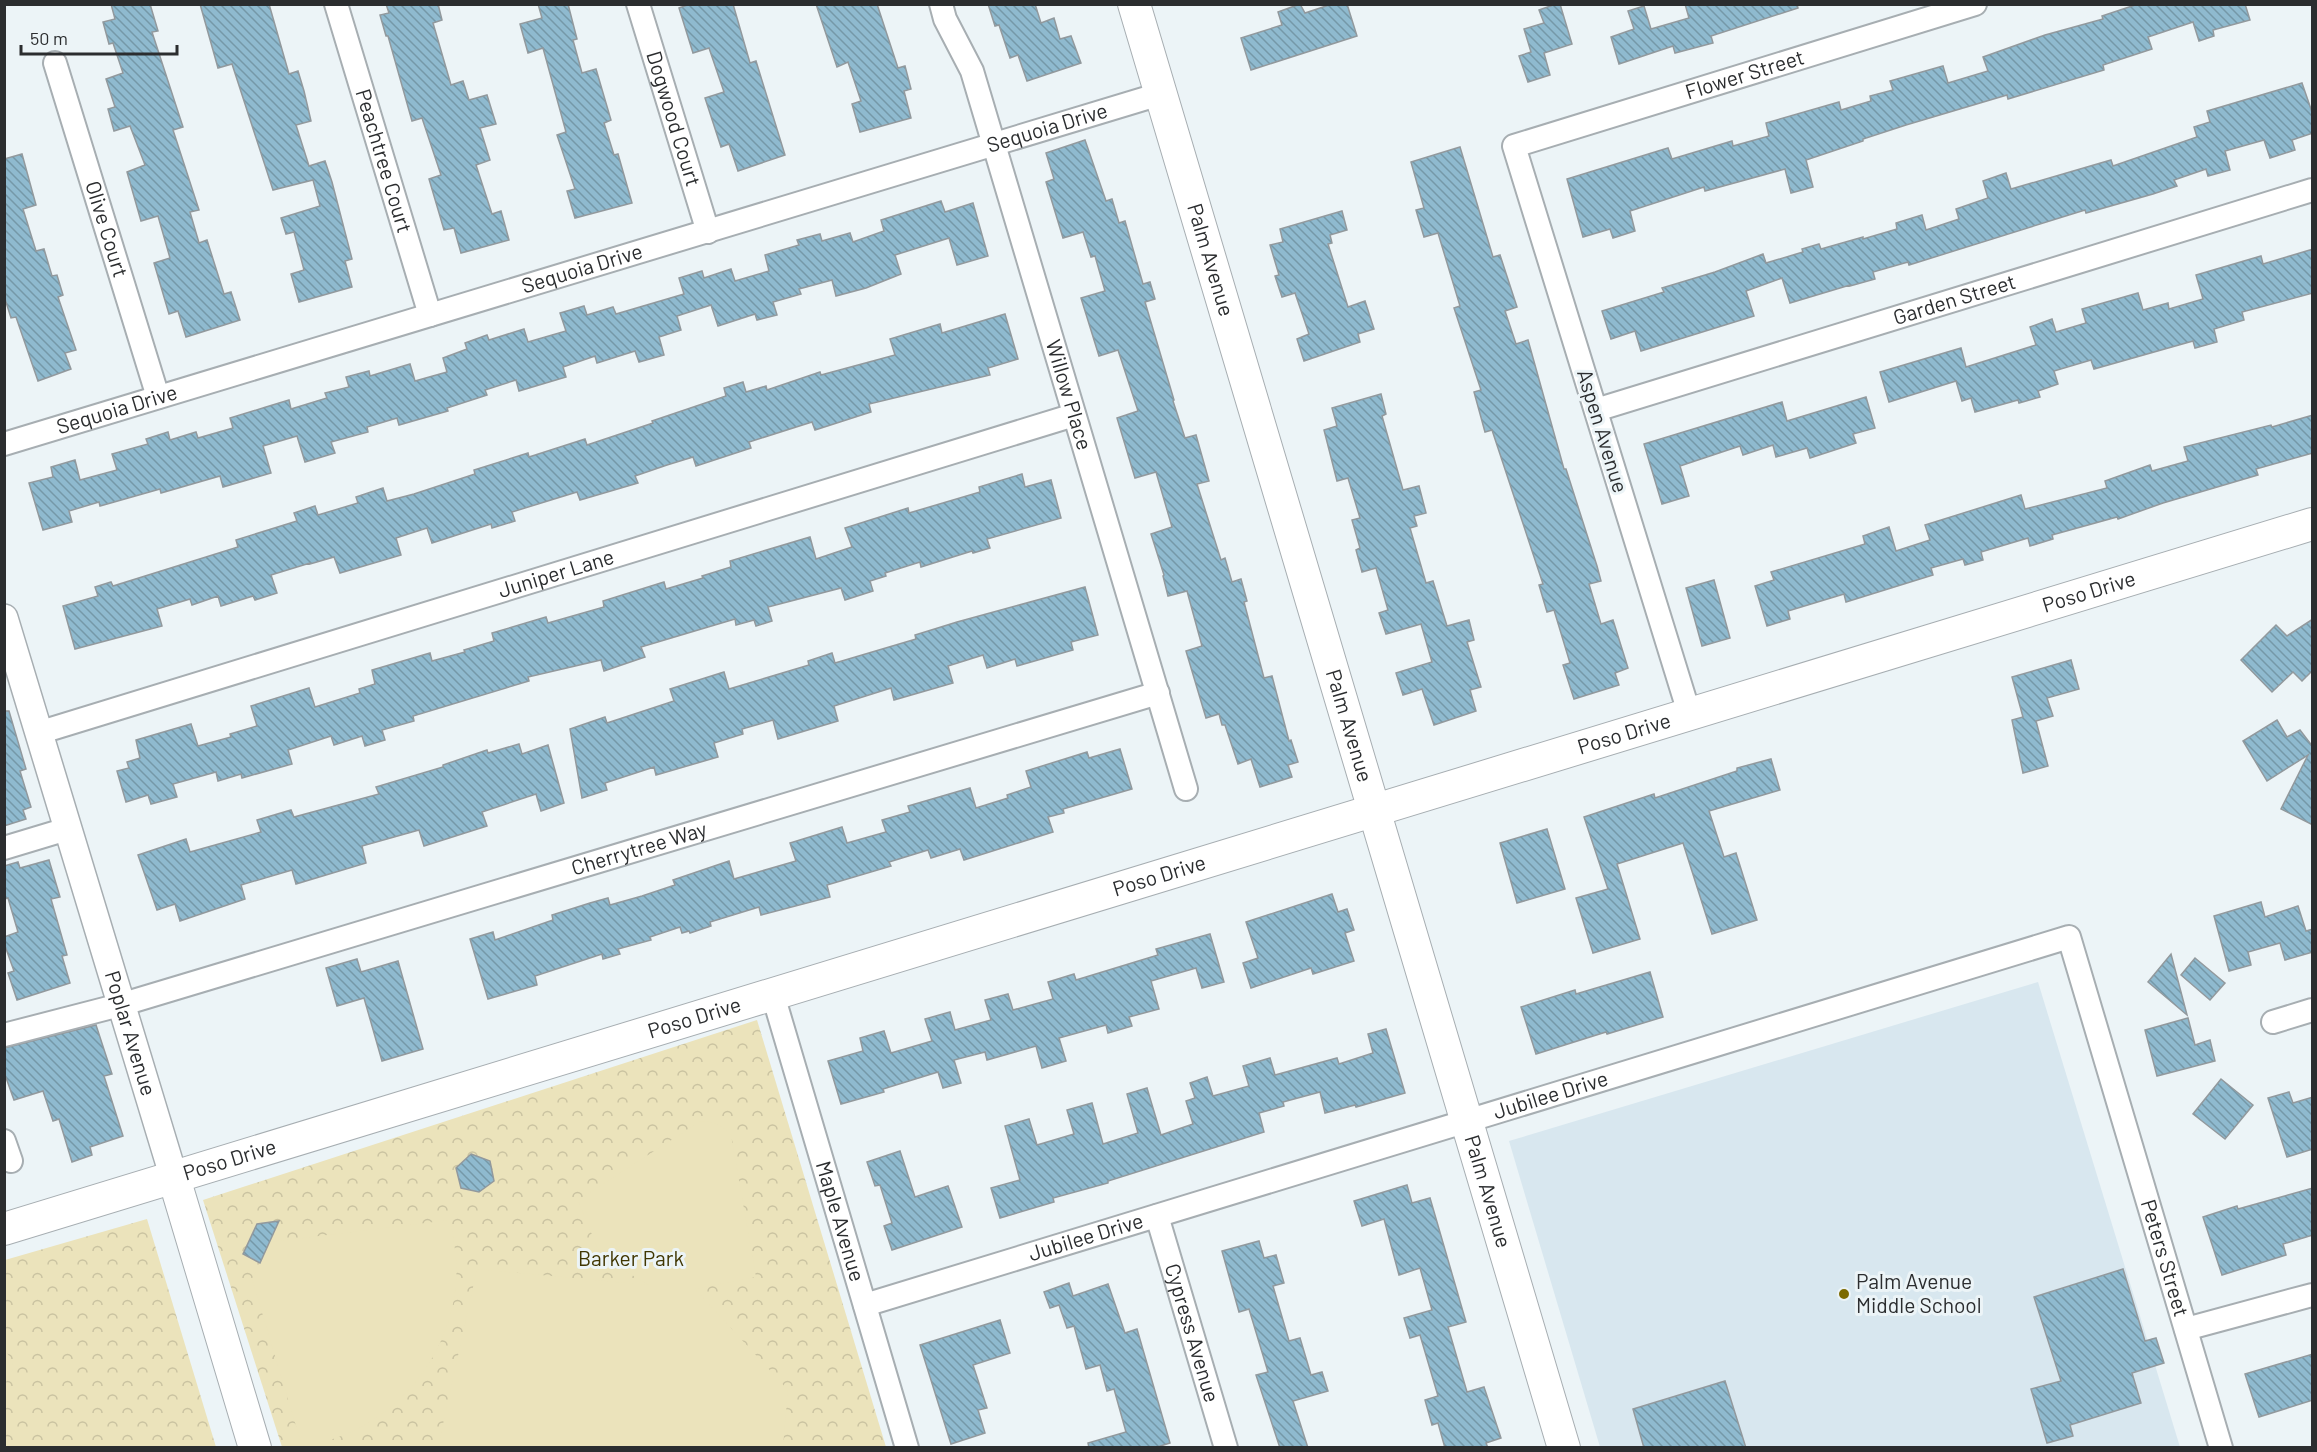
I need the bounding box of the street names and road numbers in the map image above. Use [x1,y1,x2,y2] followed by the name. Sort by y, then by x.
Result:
[1682,43,1807,104] street label: Flower Street
[642,48,707,189] street label: Dogwood Court
[351,86,418,235] street label: Peachtree Court
[983,97,1110,157] street label: Sequoia Drive
[81,178,134,280] street label: Olive Court
[1183,200,1240,319] street label: Palm Avenue
[518,237,645,298] street label: Sequoia Drive
[1890,268,2018,329] street label: Garden Street
[1042,336,1098,453] street label: Willow Place
[1573,366,1634,495] street label: Aspen Avenue
[53,378,180,438] street label: Sequoia Drive
[495,543,617,602] street label: Juniper Lane
[2039,565,2138,617] street label: Poso Drive
[1322,666,1379,785] street label: Palm Avenue
[1574,707,1673,759] street label: Poso Drive
[568,815,710,880] street label: Cherrytree Way
[1109,849,1208,901] street label: Poso Drive
[101,967,162,1098] street label: Poplar Avenue
[644,991,744,1043] street label: Poso Drive
[1490,1065,1611,1123] street label: Jubilee Drive
[1460,1132,1518,1250] street label: Palm Avenue
[180,1133,279,1185] street label: Poso Drive
[812,1158,871,1284] street label: Maple Avenue
[2137,1196,2195,1319] street label: Peters Street
[1025,1207,1146,1265] street label: Jubilee Drive
[1161,1260,1226,1405] street label: Cypress Avenue

